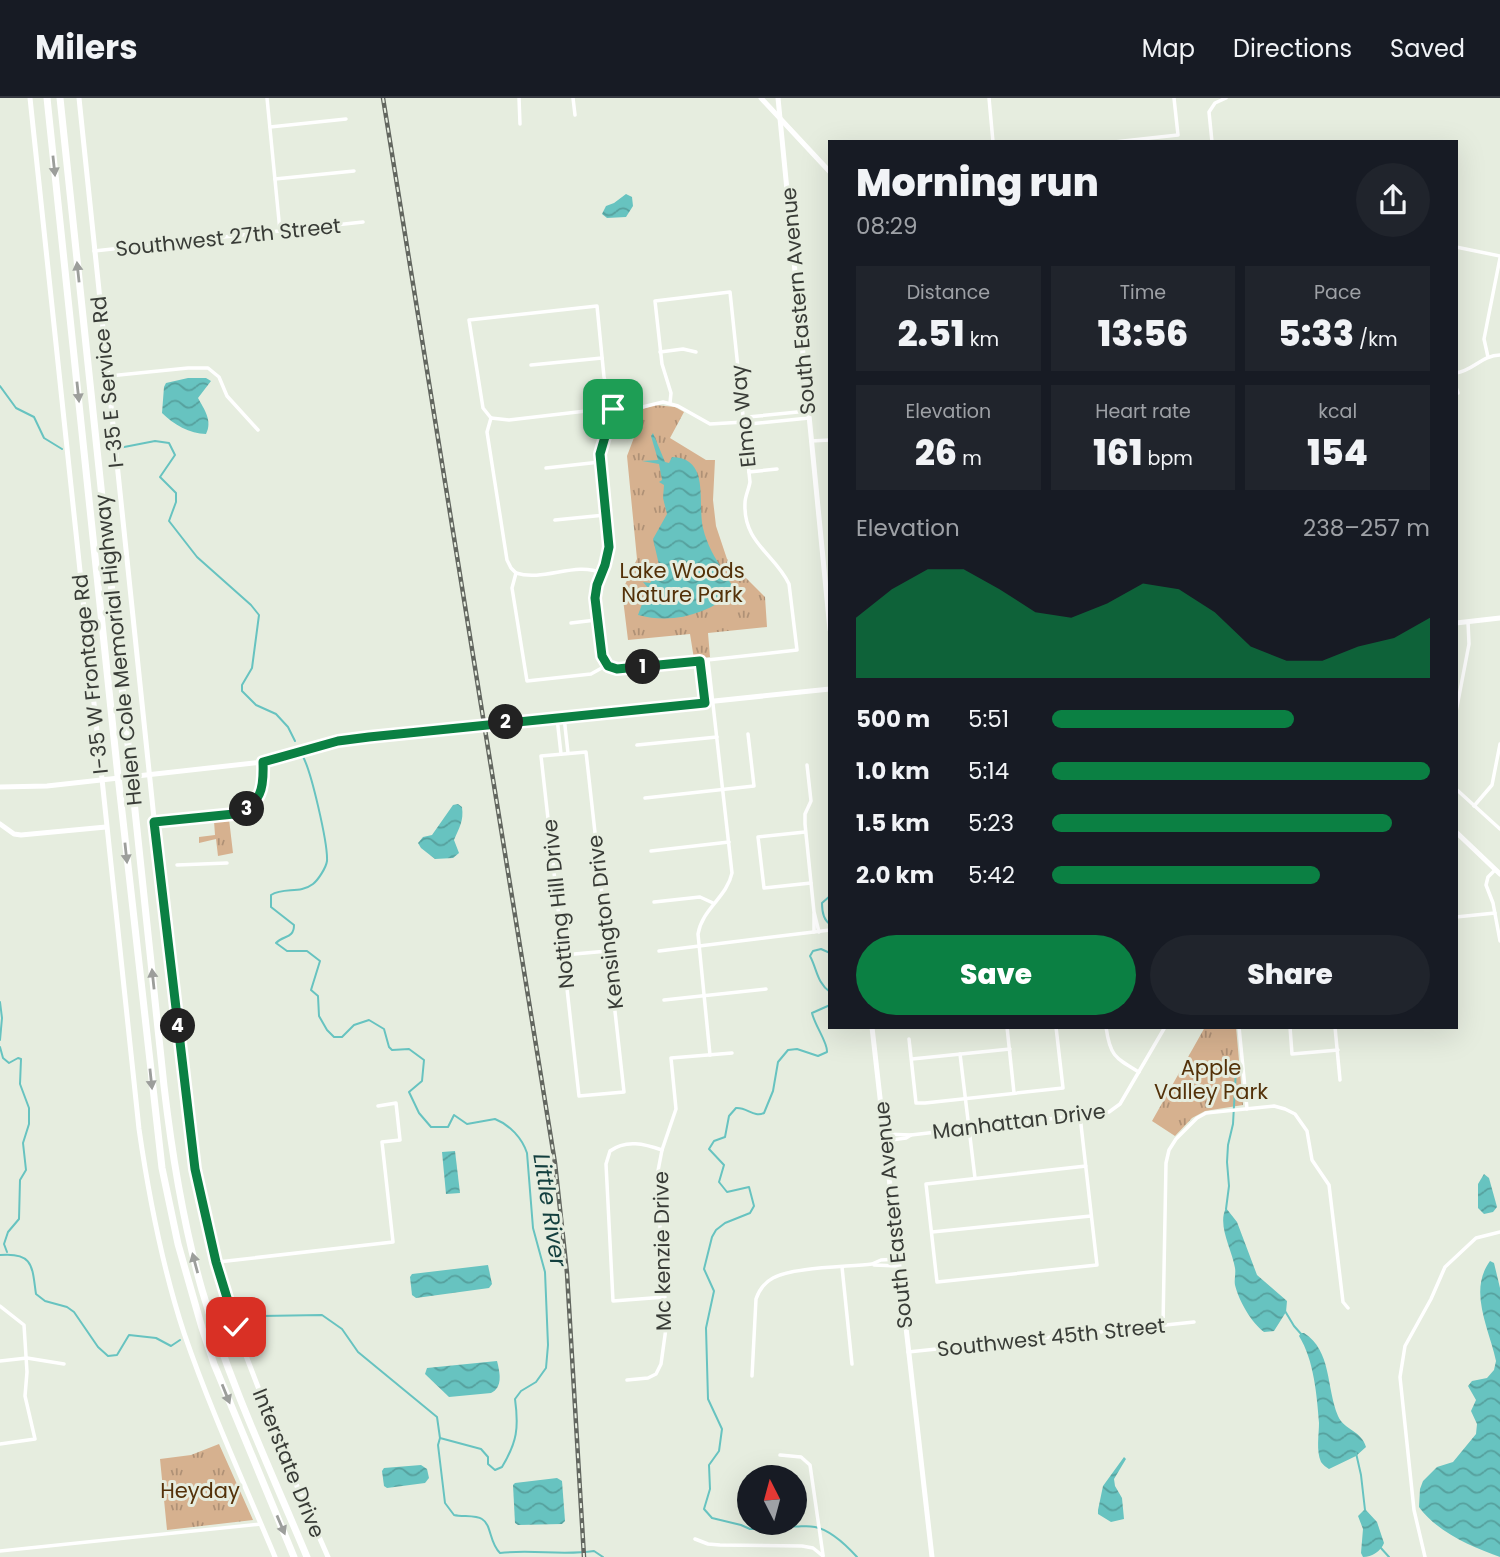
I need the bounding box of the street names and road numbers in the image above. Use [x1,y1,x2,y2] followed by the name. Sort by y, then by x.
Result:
[774,186,822,416] street label: South Eastern Avenue
[114,211,342,263] street label: Southwest 27th Street
[84,295,130,469] street label: I-35 E Service Rd
[723,363,763,469] street label: Elmo Way
[87,493,149,807] street label: Helen Cole Memorial Highway
[65,573,115,775] street label: I-35 W Frontage Rd
[535,818,581,990] street label: Notting Hill Drive
[580,833,630,1011] street label: Kensington Drive
[931,1096,1107,1146] street label: Manhattan Drive
[867,1100,919,1330] street label: South Eastern Avenue
[646,1171,678,1331] street label: Mc kenzie Drive
[935,1311,1167,1363] street label: Southwest 45th Street
[246,1384,332,1542] street label: Interstate Drive

